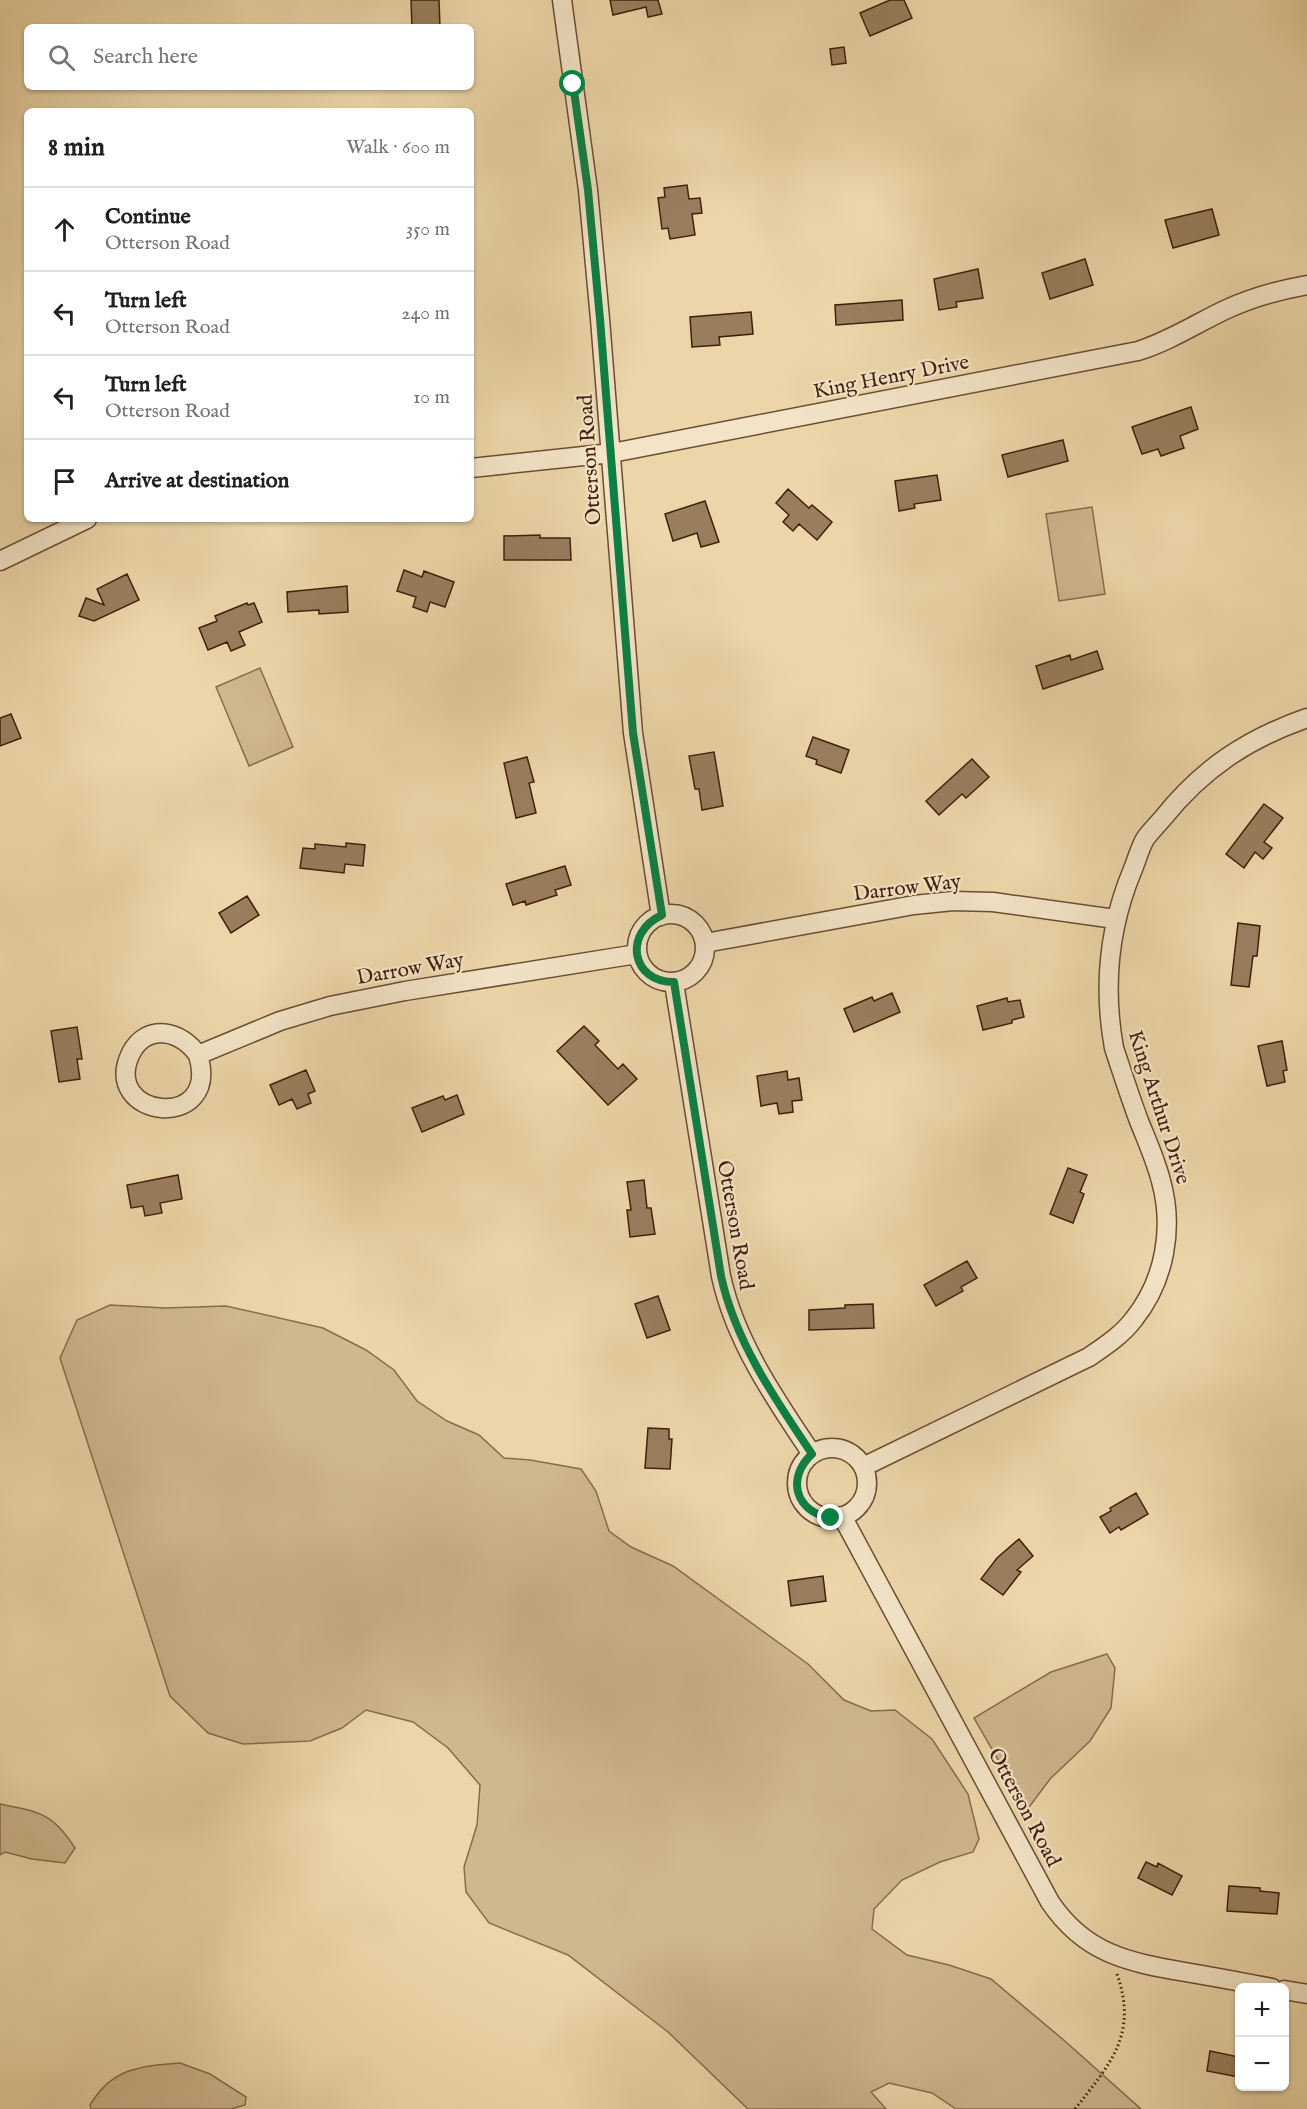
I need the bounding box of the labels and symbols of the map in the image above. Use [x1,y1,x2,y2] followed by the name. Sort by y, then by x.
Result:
[559,70,585,96] route start
[811,349,972,406] street label: King Henry Drive
[572,393,609,526] street label: Otterson Road
[852,868,963,909] street label: Darrow Way
[354,947,467,992] street label: Darrow Way
[1121,1027,1196,1188] street label: King Arthur Drive
[710,1158,759,1293] street label: Otterson Road
[817,1504,843,1530] route end
[981,1744,1067,1873] street label: Otterson Road

